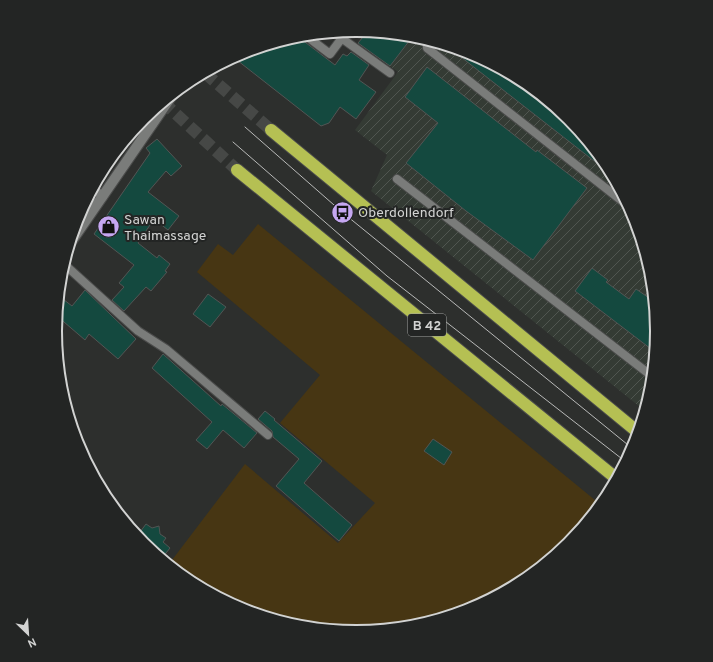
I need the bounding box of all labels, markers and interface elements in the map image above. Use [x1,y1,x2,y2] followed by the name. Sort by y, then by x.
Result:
[329,199,355,225] bus stop icon: Oberdollendorf
[358,205,454,222] place label: Oberdollendorf
[124,212,206,245] place label: Sawan Thaimassage
[95,214,121,240] shop icon: Sawan Thaimassage
[408,314,446,336] road number: B 42
[8,614,48,654] north arrow
[25,634,38,650] text: N

